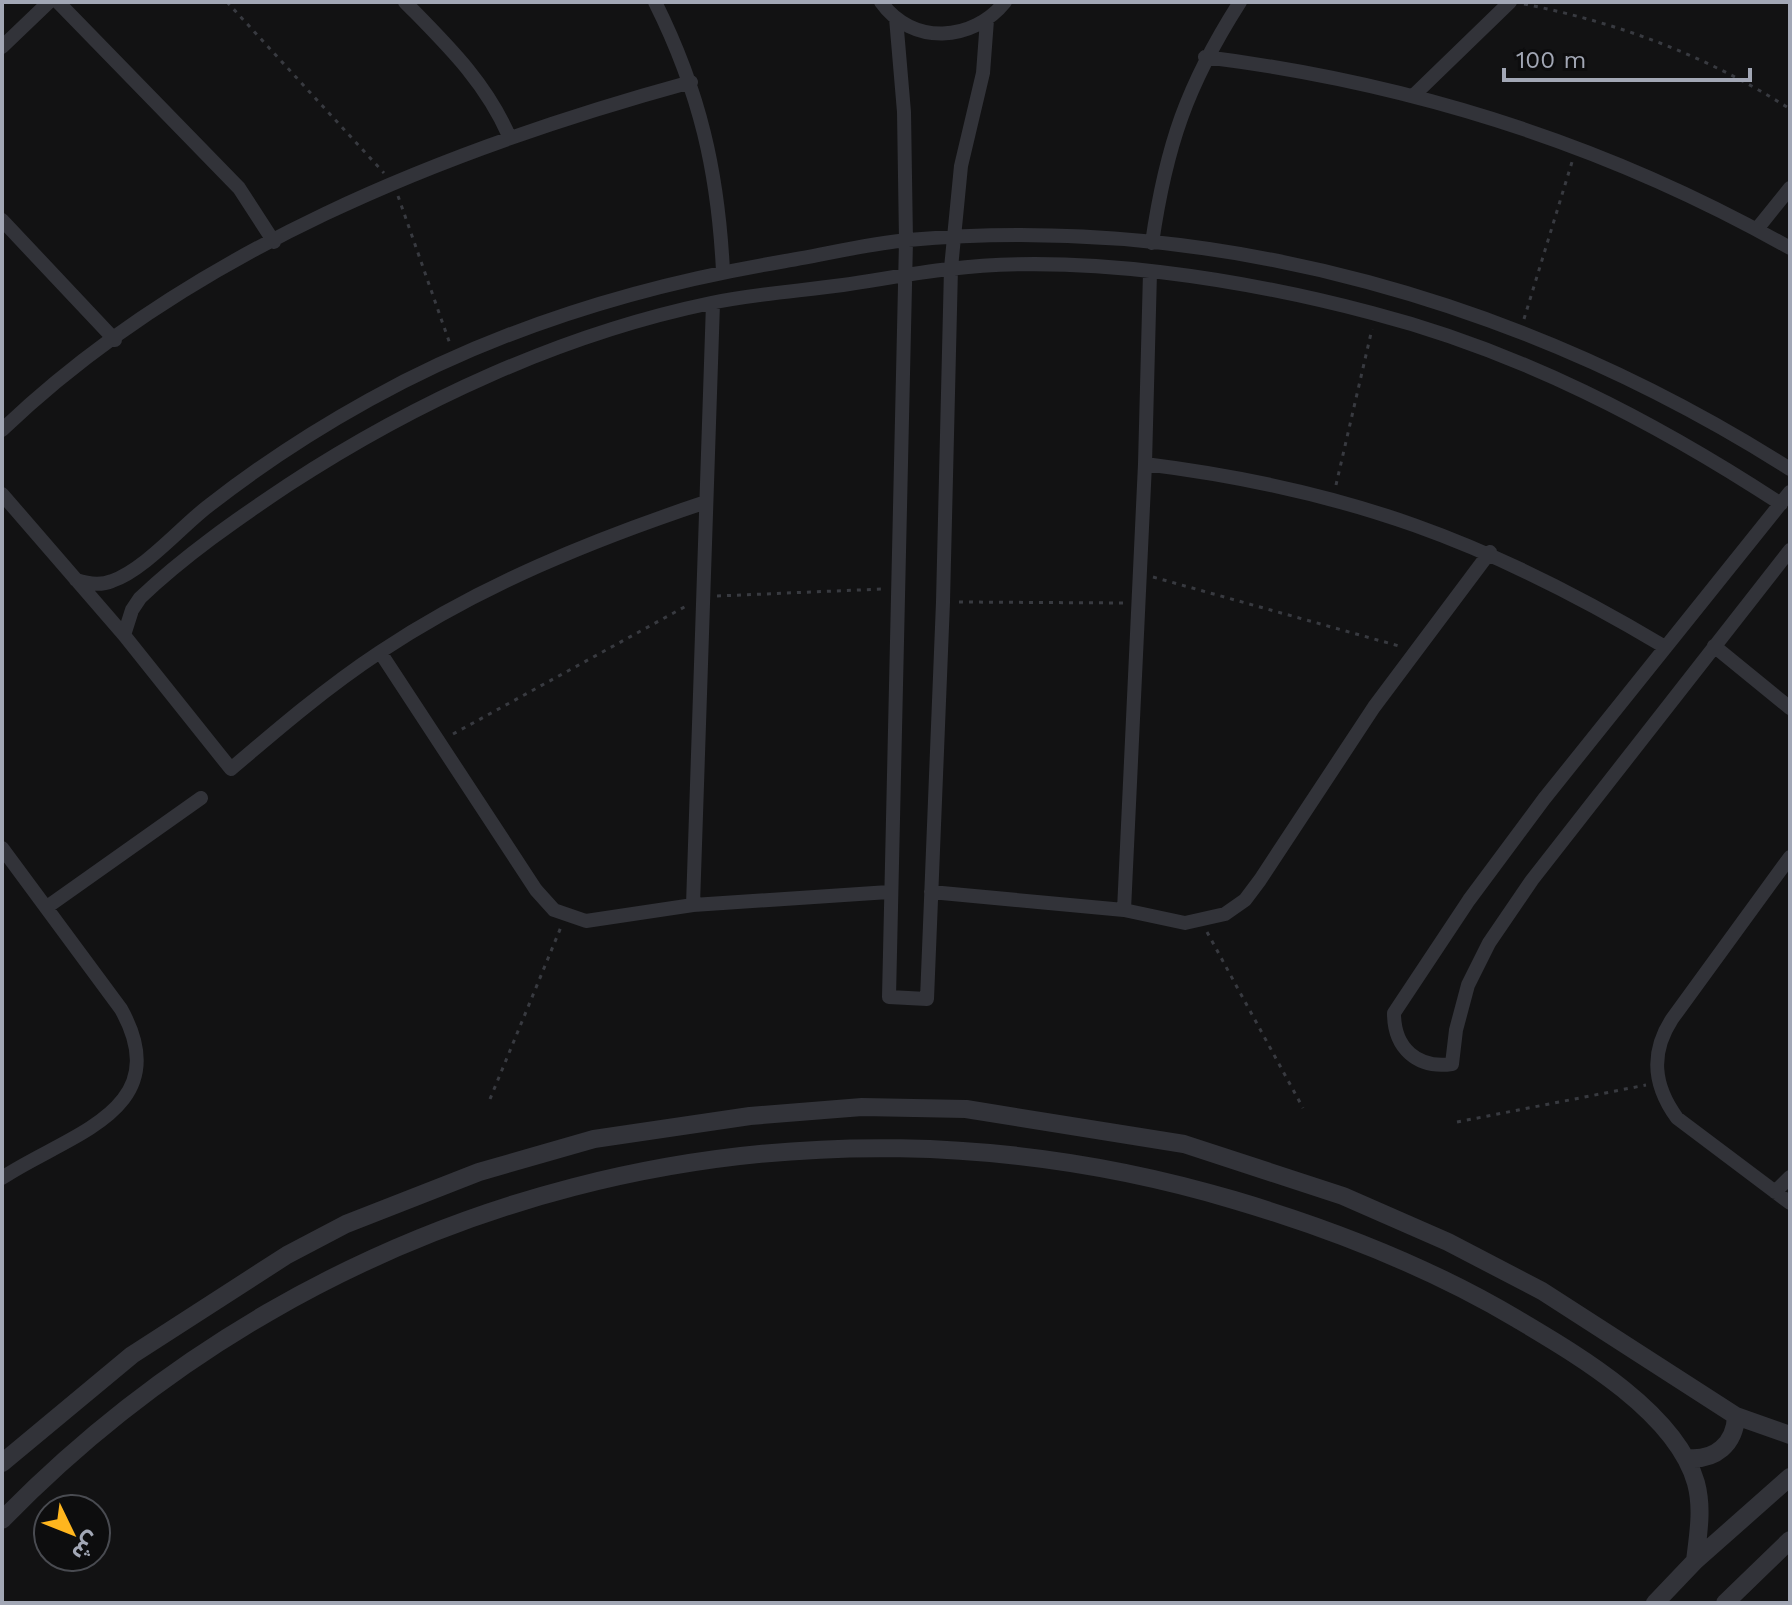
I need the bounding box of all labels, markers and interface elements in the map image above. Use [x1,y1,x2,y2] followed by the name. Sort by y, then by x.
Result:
[1504,32,1750,82] scale bar
[1516,46,1586,74] text: 100 m
[32,1493,112,1573] north arrow
[67,1527,106,1566] text: ش

